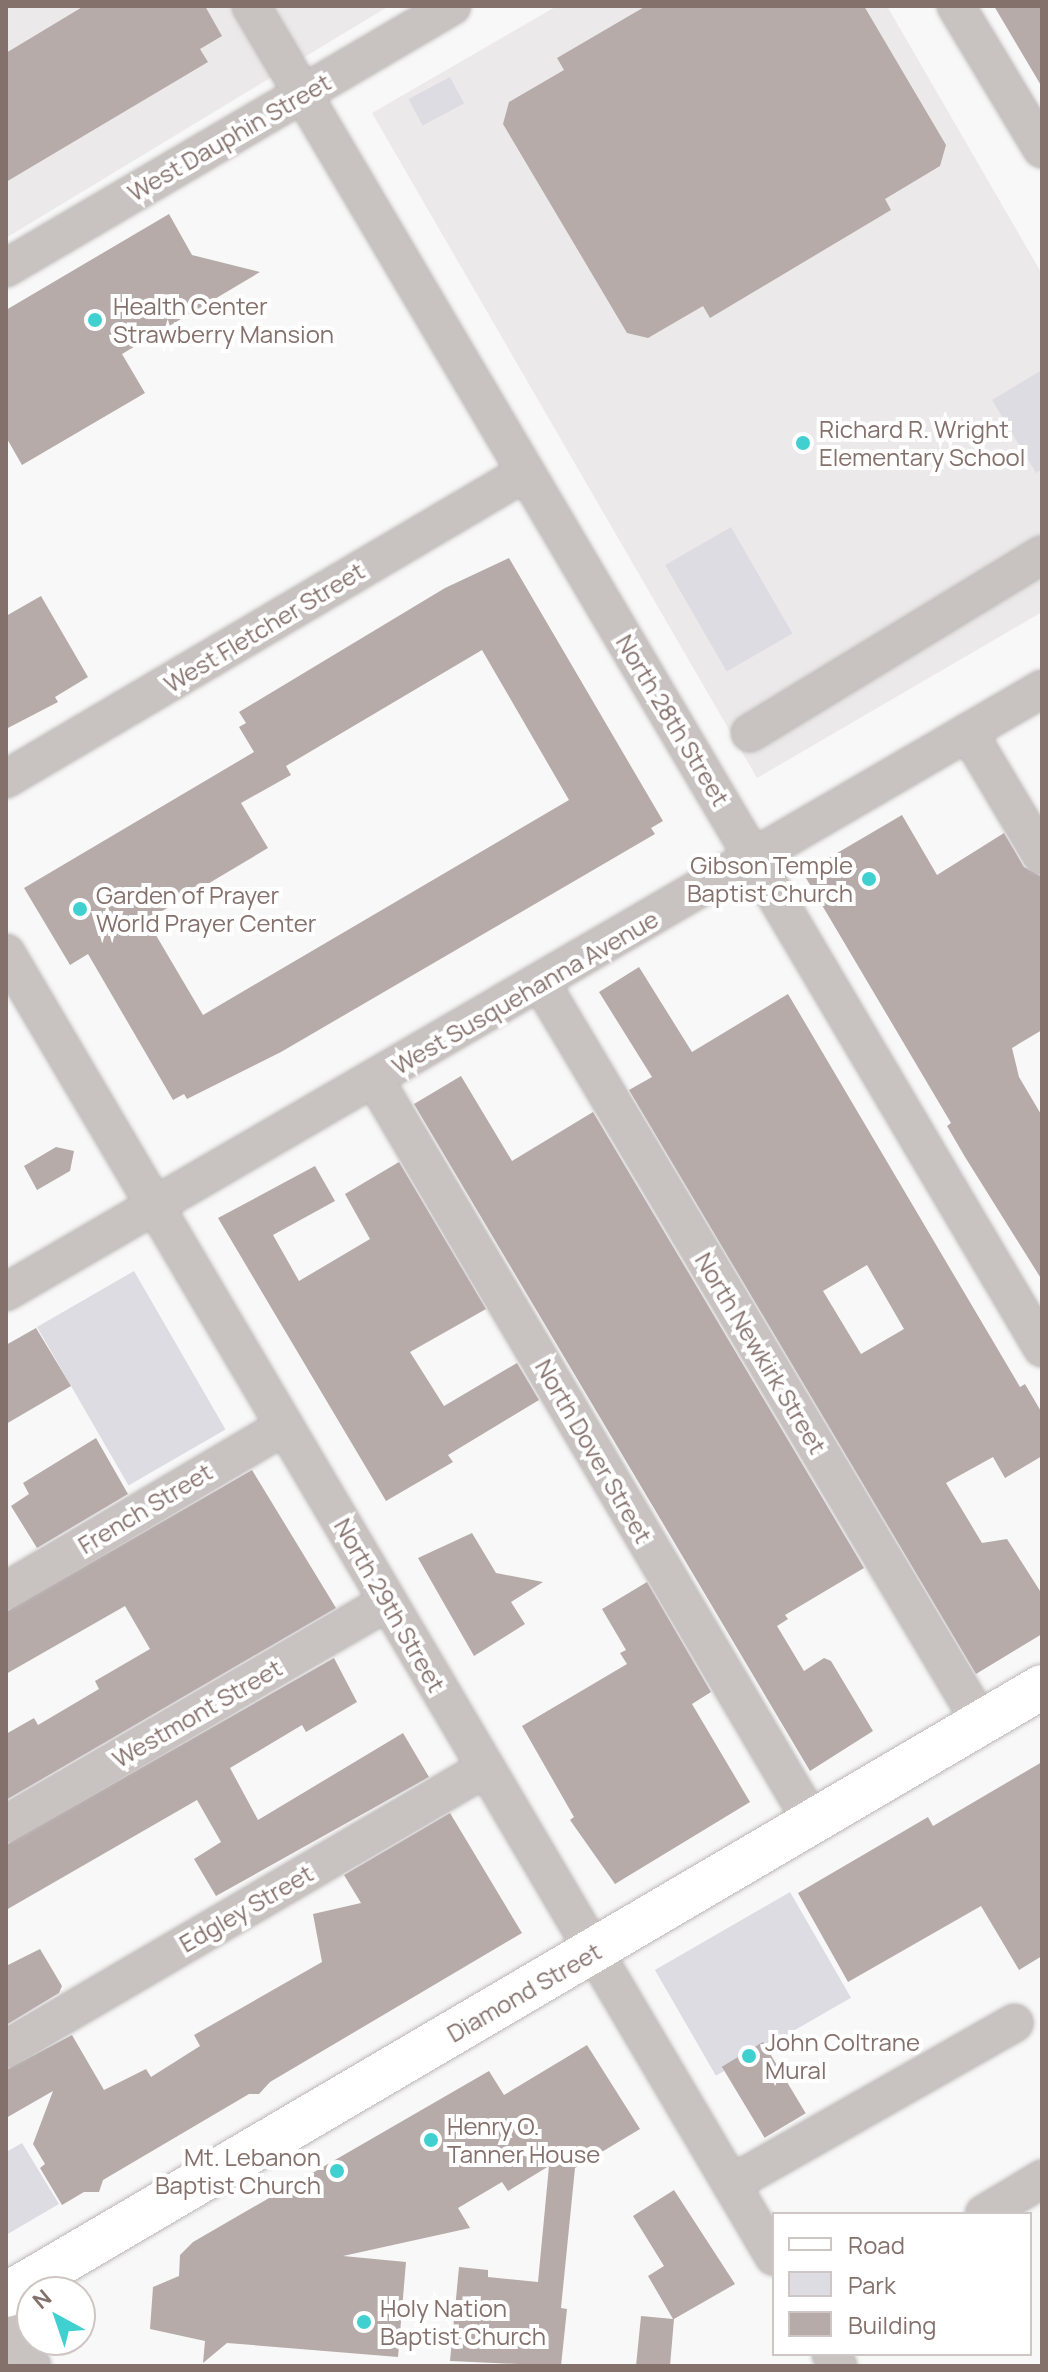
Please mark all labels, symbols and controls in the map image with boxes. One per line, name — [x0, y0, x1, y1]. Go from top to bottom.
street label: West Dauphin Street — [122, 67, 336, 207]
place label: Health Center Strawberry Mansion — [113, 292, 334, 348]
marker: Health Center Strawberry Mansion — [84, 309, 106, 331]
place label: Richard R. Wright Elementary School — [819, 415, 1025, 471]
marker: Richard R. Wright Elementary School — [794, 434, 812, 452]
street label: West Fletcher Street — [159, 556, 369, 698]
street label: North 28th Street — [611, 629, 735, 811]
place label: Gibson Temple Baptist Church — [687, 851, 853, 907]
marker: Gibson Temple Baptist Church — [860, 870, 878, 888]
place label: Garden of Prayer World Prayer Center — [96, 881, 316, 937]
marker: Garden of Prayer World Prayer Center — [71, 900, 89, 918]
street label: West Susquehanna Avenue — [387, 904, 663, 1080]
street label: North Newkirk Street — [690, 1247, 832, 1459]
street label: North Dover Street — [530, 1354, 658, 1548]
street label: French Street — [73, 1457, 217, 1559]
street label: North 29th Street — [329, 1513, 451, 1697]
street label: Westmont Street — [107, 1653, 287, 1773]
street label: Edgley Street — [174, 1858, 318, 1958]
street label: Diamond Street — [442, 1936, 606, 2048]
place label: John Coltrane Mural — [765, 2028, 920, 2084]
marker: John Coltrane Mural — [740, 2047, 758, 2065]
place label: Henry O. Tanner House — [447, 2112, 600, 2168]
marker: Henry O. Tanner House — [422, 2131, 440, 2149]
place label: Mt. Lebanon Baptist Church — [155, 2143, 321, 2199]
marker: Mt. Lebanon Baptist Church — [328, 2162, 346, 2180]
legend — [772, 2212, 1032, 2356]
text: Road — [848, 2228, 905, 2261]
text: Park — [848, 2268, 896, 2301]
north arrow — [16, 2276, 96, 2356]
text: N — [26, 2283, 58, 2316]
place label: Holy Nation Baptist Church — [380, 2294, 546, 2350]
text: Building — [848, 2308, 936, 2341]
marker: Holy Nation Baptist Church — [355, 2313, 373, 2331]

